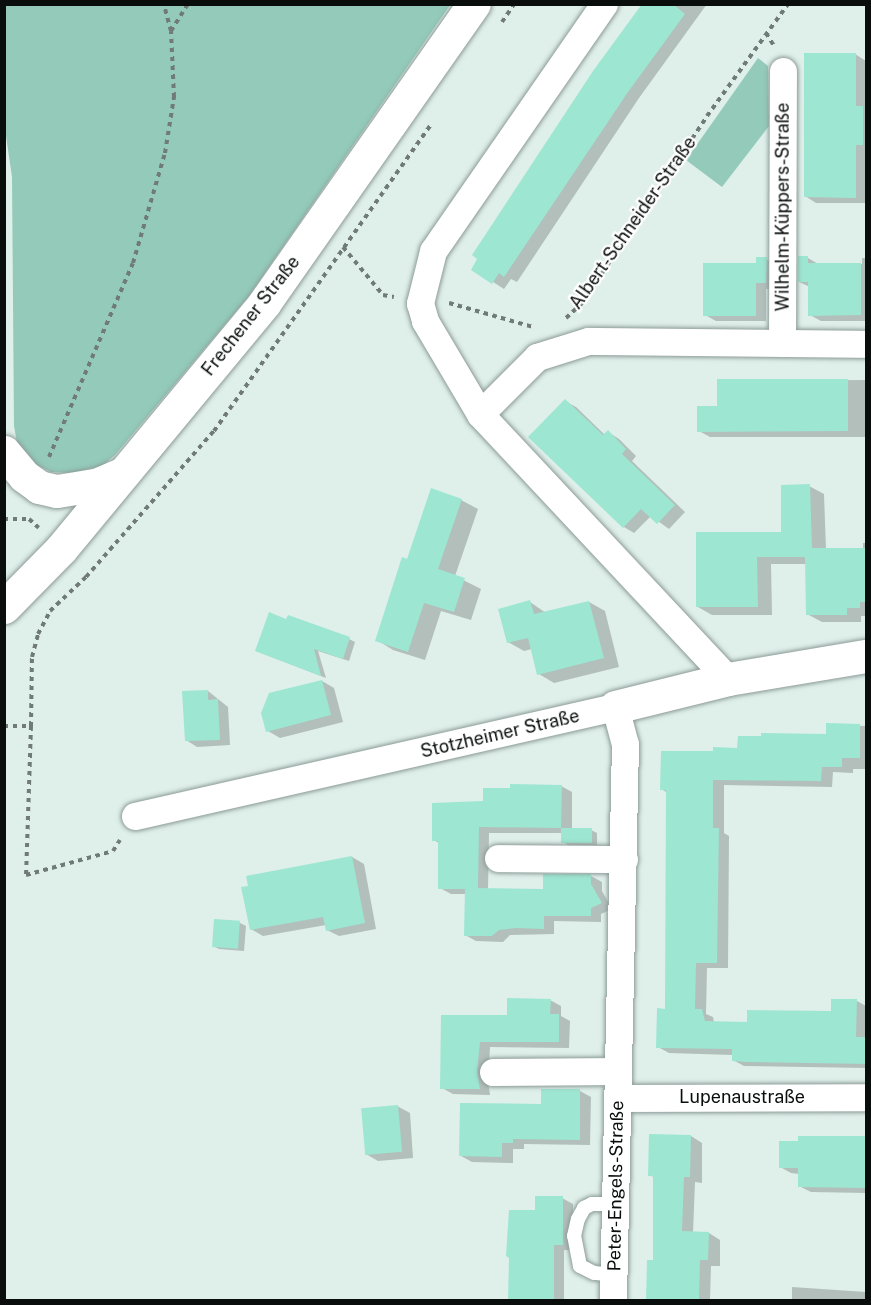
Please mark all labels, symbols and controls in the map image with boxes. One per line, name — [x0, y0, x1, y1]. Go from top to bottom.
street label: Wilhelm-Küppers-Straße — [772, 103, 794, 311]
street label: Albert-Schneider-Straße — [565, 133, 701, 313]
street label: Frechener Straße — [197, 252, 305, 380]
street label: Stotzheimer Straße — [418, 705, 582, 763]
street label: Lupenaustraße — [679, 1086, 805, 1108]
street label: Peter-Engels-Straße — [604, 1100, 628, 1272]

